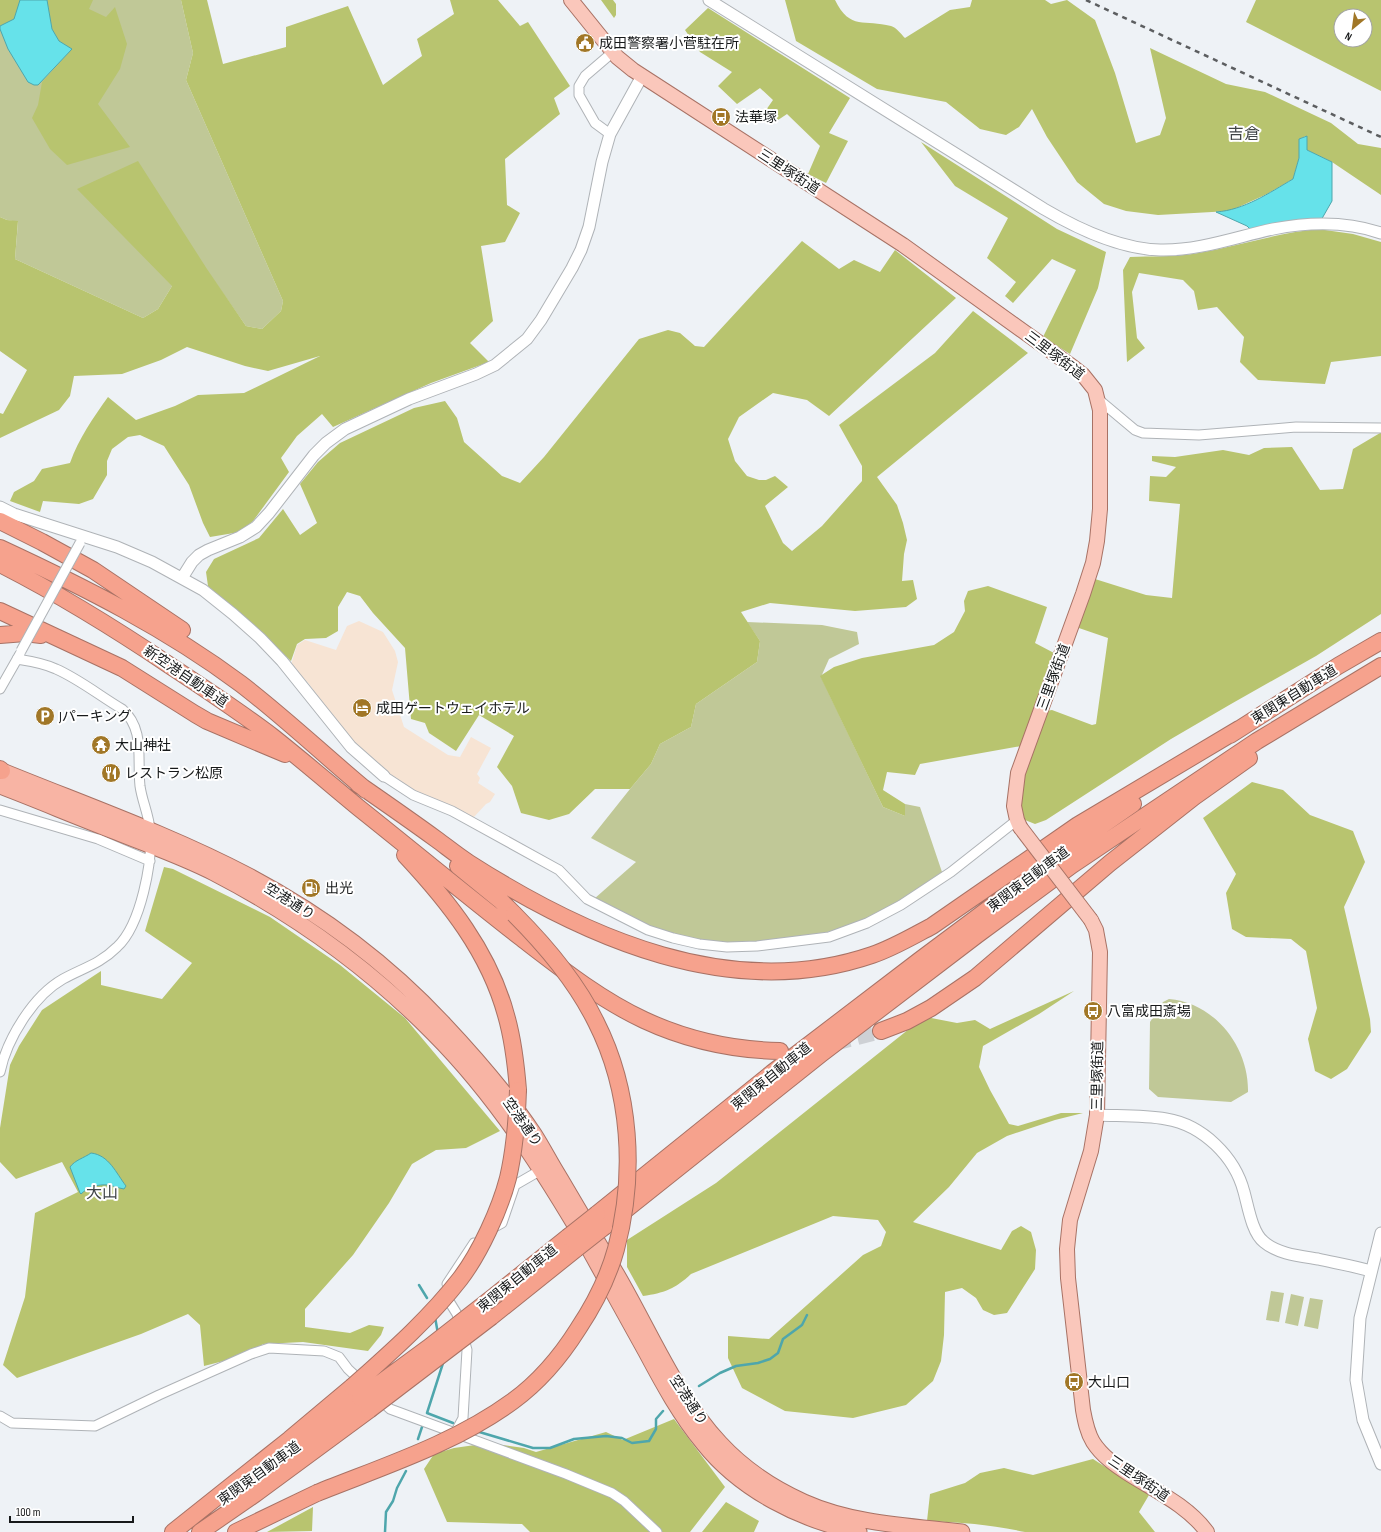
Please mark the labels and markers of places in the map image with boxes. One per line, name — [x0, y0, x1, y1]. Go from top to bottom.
public building icon: 成田警察署小菅駐在所 — [574, 32, 596, 54]
place label: 成田警察署小菅駐在所 — [599, 35, 739, 52]
bus stop icon: 法華塚 — [710, 106, 732, 128]
place label: 法華塚 — [735, 109, 777, 126]
hotel icon: 成田ゲートウェイホテル — [351, 697, 373, 719]
place label: 成田ゲートウェイホテル — [376, 700, 530, 717]
parking icon: Jパーキング — [34, 705, 56, 727]
place label: Jパーキング — [58, 708, 131, 725]
temple icon: 大山神社 — [90, 734, 112, 756]
place label: 大山神社 — [115, 737, 171, 754]
restaurant icon: レストラン松原 — [100, 762, 122, 784]
place label: レストラン松原 — [125, 765, 223, 782]
fuel station icon: 出光 — [300, 877, 322, 899]
place label: 出光 — [325, 880, 353, 897]
bus stop icon: 八富成田斎場 — [1082, 1000, 1104, 1022]
place label: 八富成田斎場 — [1107, 1003, 1191, 1020]
bus stop icon: 大山口 — [1063, 1371, 1085, 1393]
place label: 大山口 — [1088, 1374, 1130, 1391]

